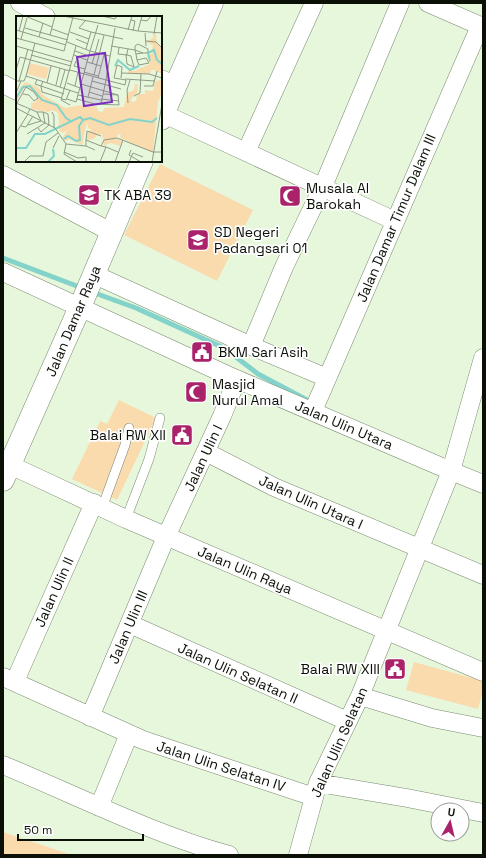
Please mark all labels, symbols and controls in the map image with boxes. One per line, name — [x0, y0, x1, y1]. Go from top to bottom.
inset map — [16, 16, 162, 162]
street label: Jalan Damar Timur Dalam III — [352, 131, 440, 305]
place label: Musala Al Barokah — [306, 179, 369, 213]
school or university icon: TK ABA 39 — [76, 182, 102, 208]
mosque icon: Musala Al Barokah — [277, 183, 303, 209]
place label: TK ABA 39 — [104, 186, 171, 204]
place label: SD Negeri Padangsari 01 — [214, 223, 307, 257]
school or university icon: SD Negeri Padangsari 01 — [185, 227, 211, 253]
street label: Jalan Damar Raya — [41, 263, 105, 379]
public building icon: BKM Sari Asih — [189, 339, 215, 365]
place label: BKM Sari Asih — [218, 343, 308, 361]
place label: Masjid Nurul Amal — [212, 375, 283, 409]
mosque icon: Masjid Nurul Amal — [183, 379, 209, 405]
street label: Jalan Ulin Utara — [292, 396, 396, 454]
public building icon: Balai RW XII — [169, 422, 195, 448]
street label: Jalan Ulin I — [180, 422, 226, 494]
place label: Balai RW XII — [90, 426, 166, 444]
street label: Jalan Ulin Utara I — [256, 471, 366, 533]
street label: Jalan Ulin Raya — [195, 542, 295, 598]
street label: Jalan Ulin II — [31, 554, 77, 630]
street label: Jalan Ulin III — [104, 587, 152, 667]
street label: Jalan Ulin Selatan II — [175, 638, 301, 708]
public building icon: Balai RW XIII — [382, 656, 408, 682]
place label: Balai RW XIII — [300, 660, 380, 678]
street label: Jalan Ulin Selatan — [307, 684, 371, 800]
street label: Jalan Ulin Selatan IV — [154, 737, 288, 795]
north arrow — [430, 802, 470, 842]
text: U — [447, 805, 456, 820]
scale bar — [18, 816, 143, 842]
text: 50 m — [24, 822, 52, 838]

